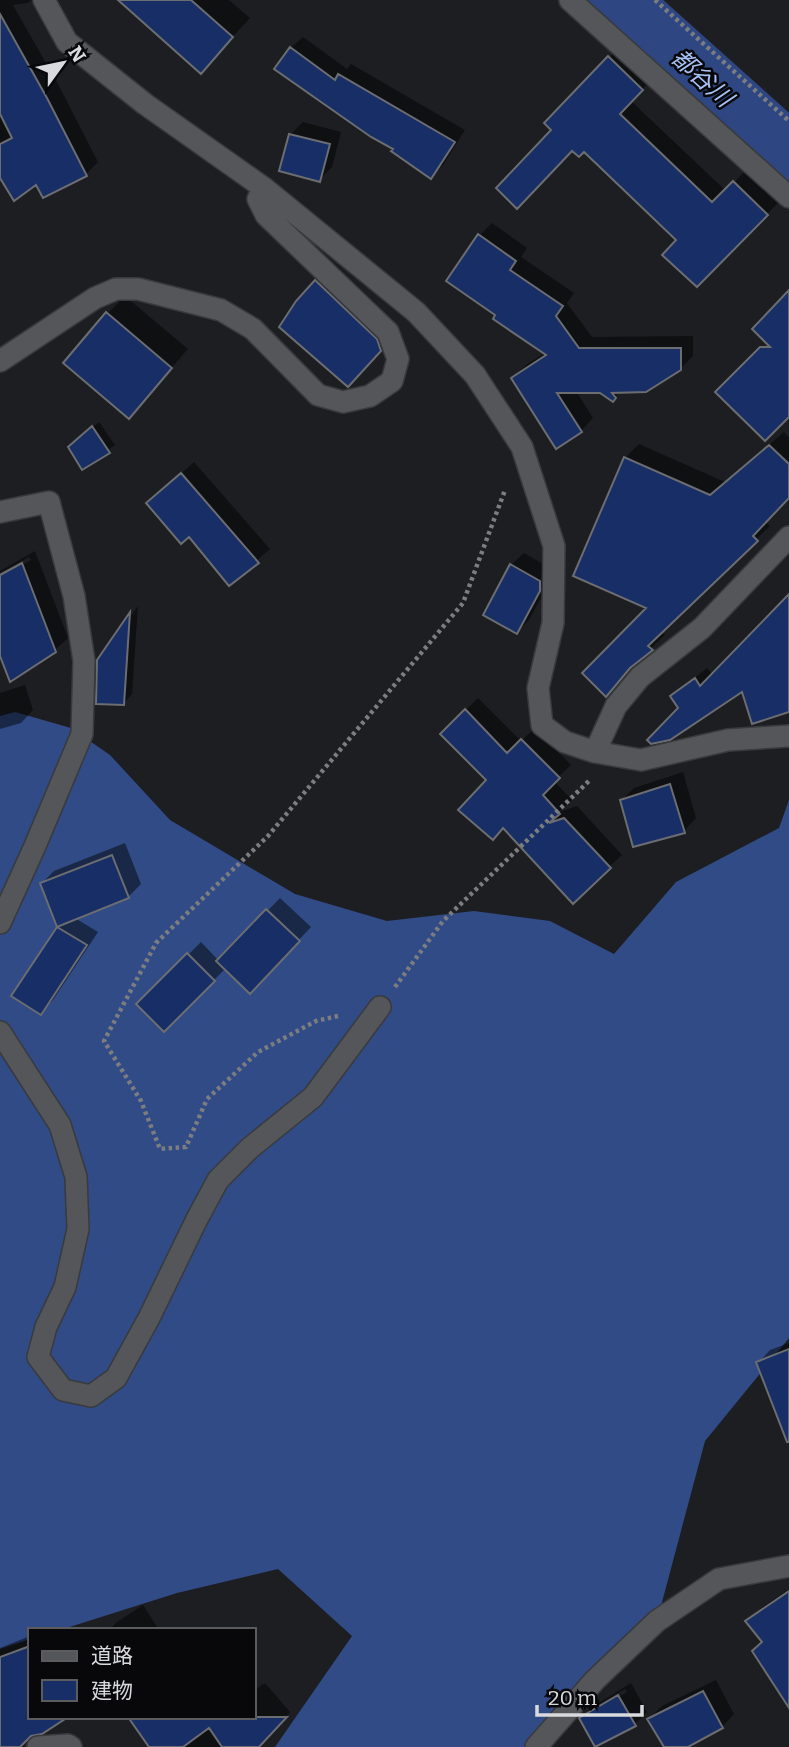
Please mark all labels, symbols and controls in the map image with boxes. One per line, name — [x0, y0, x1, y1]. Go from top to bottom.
north arrow — [28, 28, 98, 98]
text: N — [63, 42, 91, 67]
water label: 都谷川 — [666, 44, 740, 115]
legend — [28, 1628, 256, 1719]
text: 道路 — [91, 1643, 133, 1669]
scale bar — [537, 1674, 642, 1718]
text: 建物 — [91, 1678, 133, 1704]
text: 20 m — [548, 1685, 597, 1711]

